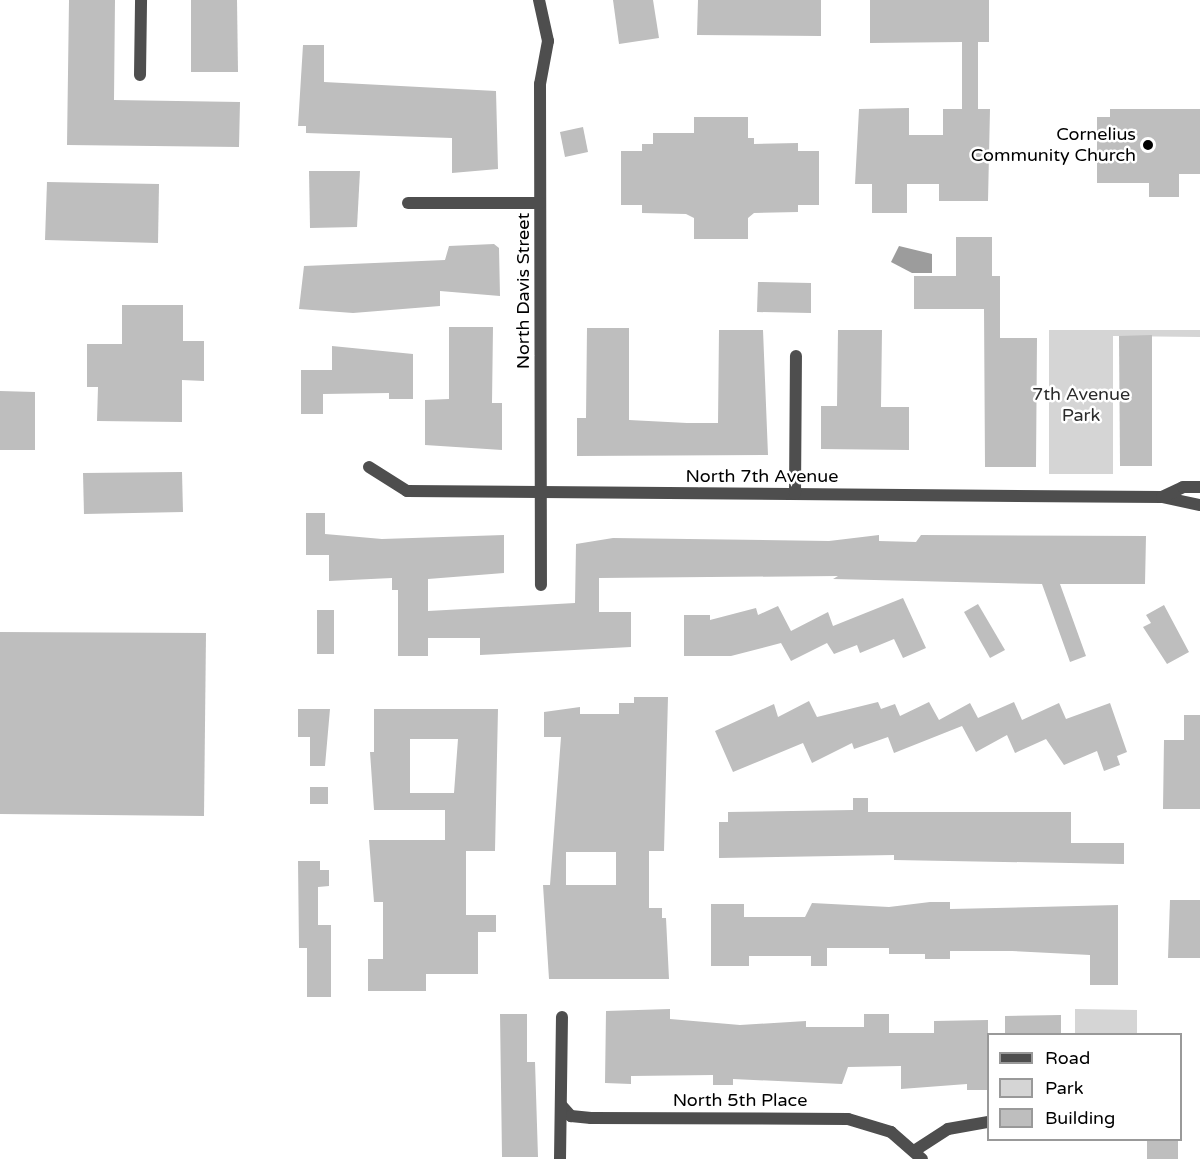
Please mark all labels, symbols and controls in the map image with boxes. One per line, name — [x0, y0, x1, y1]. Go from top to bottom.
place label: Cornelius Community Church — [971, 124, 1136, 166]
marker: Cornelius Community Church — [1141, 138, 1155, 152]
street label: North Davis Street — [512, 213, 534, 369]
park label: 7th Avenue Park — [1032, 384, 1130, 426]
street label: North 7th Avenue — [686, 465, 838, 487]
legend — [987, 1033, 1182, 1141]
text: Road — [1045, 1047, 1090, 1069]
text: Park — [1045, 1077, 1083, 1099]
street label: North 5th Place — [673, 1089, 807, 1111]
text: Building — [1045, 1107, 1115, 1129]

